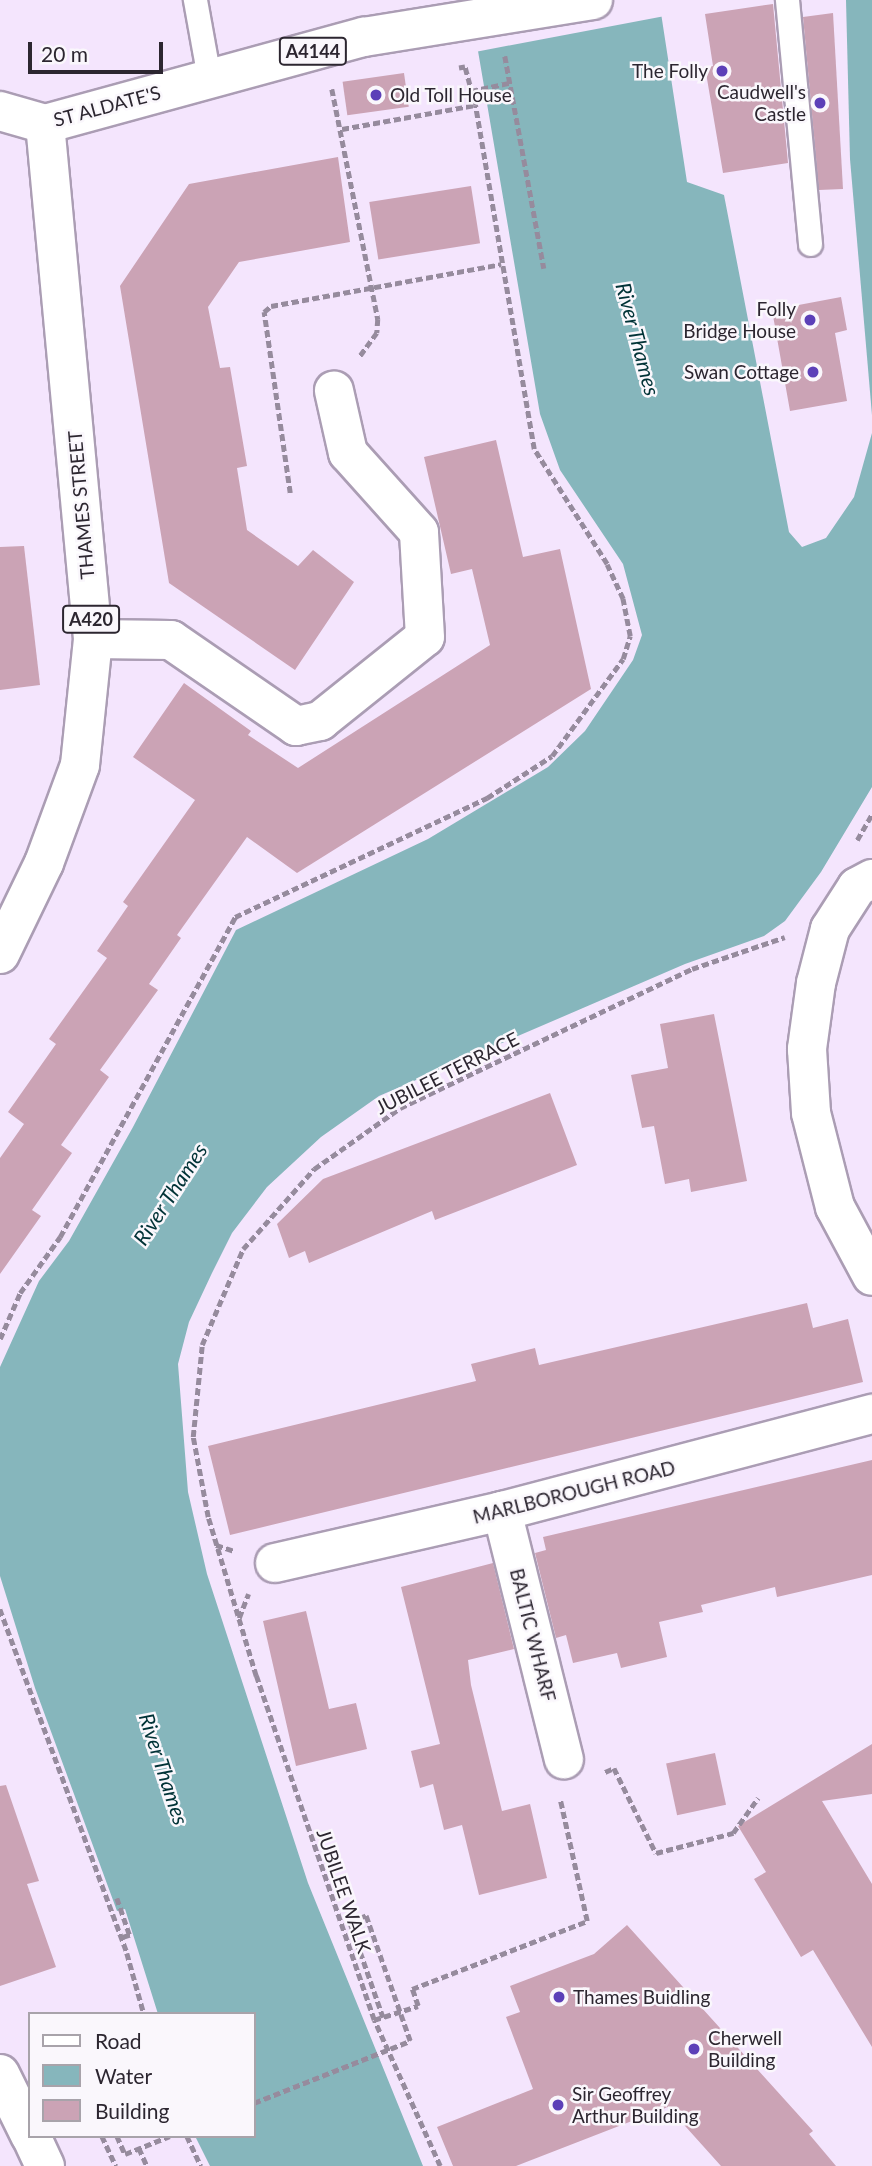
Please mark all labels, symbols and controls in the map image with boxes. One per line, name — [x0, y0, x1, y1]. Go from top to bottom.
scale bar — [32, 28, 166, 72]
road number: A4144 — [278, 36, 348, 66]
text: 20 m — [41, 41, 88, 66]
place label: The Folly — [632, 60, 708, 82]
marker: The Folly — [714, 63, 730, 79]
street label: ST ALDATE'S — [50, 81, 164, 131]
place label: Caudwell's Castle — [717, 81, 806, 125]
place label: Old Toll House — [390, 84, 512, 106]
marker: Old Toll House — [368, 87, 384, 103]
marker: Caudwell's Castle — [812, 95, 828, 111]
water label: River Thames — [611, 279, 665, 399]
place label: Folly Bridge House — [683, 298, 796, 342]
marker: Folly Bridge House — [802, 312, 818, 328]
place label: Swan Cottage — [684, 361, 799, 383]
marker: Swan Cottage — [805, 364, 821, 380]
street label: THAMES STREET — [63, 430, 99, 580]
road number: A420 — [61, 604, 121, 634]
street label: JUBILEE TERRACE — [371, 1027, 523, 1119]
water label: River Thames — [128, 1138, 212, 1250]
street label: MARLBOROUGH ROAD — [470, 1456, 678, 1528]
street label: BALTIC WHARF — [505, 1566, 561, 1704]
water label: River Thames — [134, 1709, 194, 1829]
street label: JUBILEE WALK — [312, 1826, 376, 1956]
place label: Thames Buidling — [573, 1986, 710, 2008]
marker: Thames Buidling — [551, 1989, 567, 2005]
legend — [28, 2012, 256, 2138]
place label: Cherwell Building — [708, 2027, 782, 2071]
text: Road — [95, 2028, 142, 2053]
marker: Cherwell Building — [686, 2041, 702, 2057]
text: Water — [95, 2063, 152, 2088]
place label: Sir Geoffrey Arthur Building — [572, 2083, 699, 2127]
marker: Sir Geoffrey Arthur Building — [550, 2097, 566, 2113]
text: Building — [95, 2098, 170, 2123]

